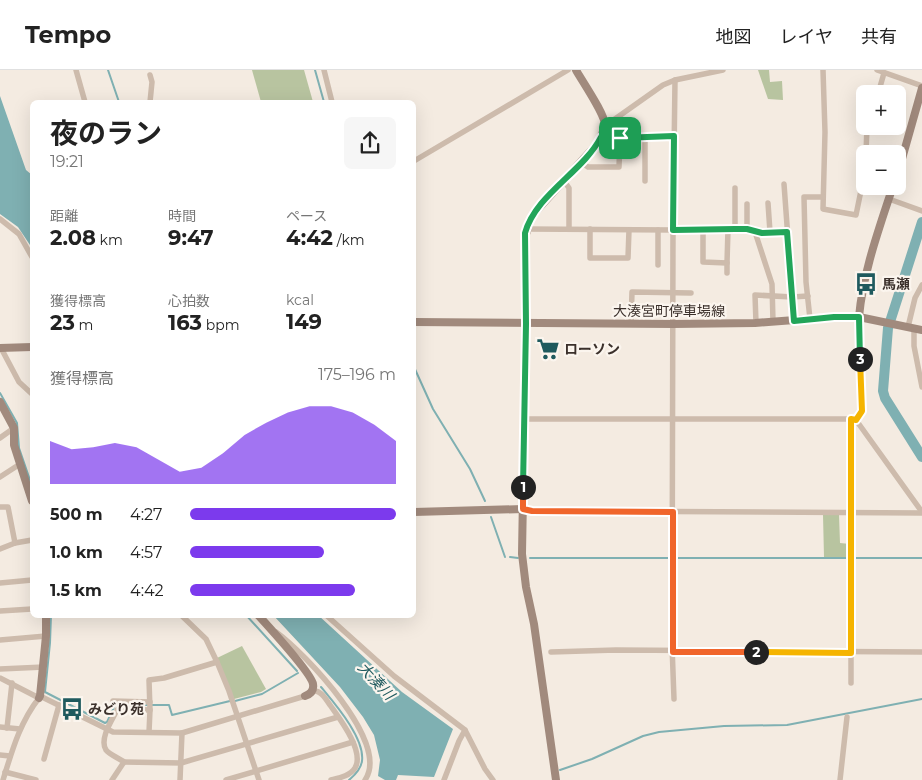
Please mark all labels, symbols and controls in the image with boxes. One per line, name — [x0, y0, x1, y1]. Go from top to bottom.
text: Tempo — [25, 20, 111, 49]
text: 地図 — [716, 26, 752, 48]
text: レイヤ — [780, 26, 833, 48]
text: 共有 — [861, 26, 897, 48]
map controls — [856, 85, 906, 195]
button: + — [856, 85, 906, 135]
text: 夜のラン — [50, 116, 162, 150]
button: share — [344, 117, 396, 169]
pin — [599, 117, 641, 159]
icon: arrive — [606, 124, 634, 152]
button: − — [856, 145, 906, 195]
text: 19:21 — [50, 152, 84, 171]
text: 距離 — [50, 207, 78, 225]
text: 時間 — [168, 207, 196, 225]
text: ペース — [286, 207, 327, 225]
text: 2.08 — [50, 225, 96, 250]
text: 9:47 — [168, 225, 214, 250]
text: 4:42 — [286, 225, 333, 250]
text: km — [96, 231, 123, 249]
text: /km — [333, 231, 365, 249]
bus stop icon: 馬瀬 — [853, 271, 879, 297]
place label: 馬瀬 — [882, 275, 910, 293]
text: kcal — [286, 291, 314, 309]
text: 獲得標高 — [50, 292, 106, 310]
text: 心拍数 — [168, 292, 210, 310]
street label: 大湊宮町停車場線 — [613, 302, 725, 320]
text: 149 — [286, 309, 322, 334]
text: 23 — [50, 310, 75, 335]
text: 163 — [168, 310, 202, 335]
text: m — [75, 316, 93, 334]
text: bpm — [202, 316, 240, 334]
supermarket icon: ローソン — [535, 336, 561, 362]
place label: ローソン — [564, 340, 620, 358]
pin: 3 — [848, 346, 872, 372]
text: 3 — [856, 350, 865, 368]
text: 175–196 m — [318, 365, 396, 384]
text: 獲得標高 — [50, 369, 114, 388]
pin: 1 — [510, 474, 536, 500]
text: 1 — [521, 478, 526, 496]
text: 500 m — [50, 505, 103, 524]
text: 4:27 — [130, 505, 163, 524]
text: 1.0 km — [50, 543, 103, 562]
text: 4:57 — [130, 543, 162, 562]
text: 1.5 km — [50, 581, 102, 600]
text: 4:42 — [130, 581, 164, 600]
pin: 2 — [744, 640, 768, 664]
text: 2 — [752, 643, 761, 661]
water label: 大湊川 — [354, 658, 400, 705]
bus stop icon: みどり苑 — [59, 696, 85, 722]
place label: みどり苑 — [88, 700, 144, 718]

